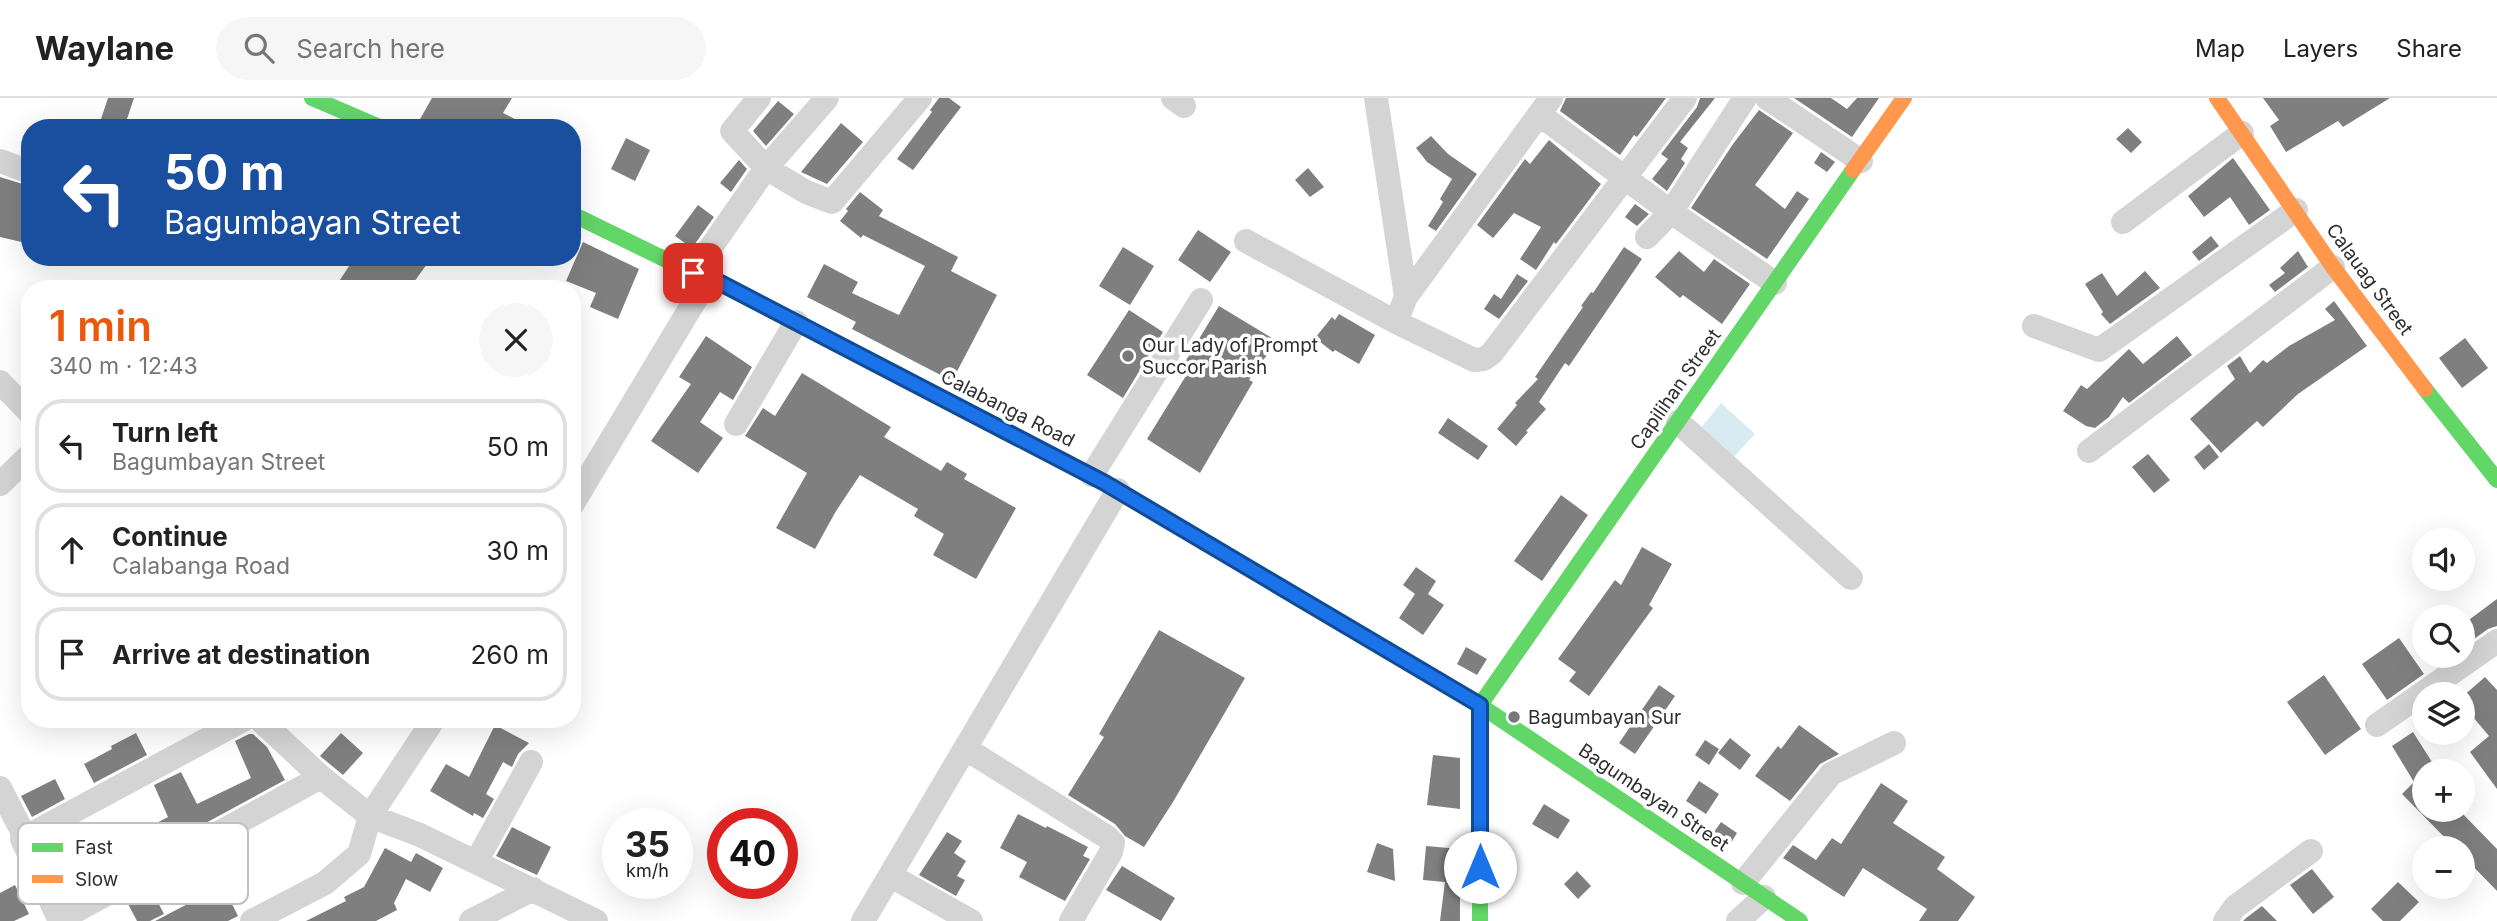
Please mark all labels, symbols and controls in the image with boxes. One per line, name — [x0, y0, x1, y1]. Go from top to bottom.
search box — [216, 17, 706, 80]
text: Waylane — [35, 28, 174, 68]
icon: search — [240, 29, 278, 67]
text: Search here — [296, 33, 445, 64]
text: Map — [2195, 34, 2245, 63]
text: Layers — [2283, 34, 2358, 63]
text: Share — [2396, 34, 2462, 63]
text: 50 m — [164, 143, 285, 202]
icon: left — [49, 147, 140, 238]
text: Bagumbayan Street — [164, 203, 461, 242]
street label: Calauag Street — [2321, 219, 2418, 340]
pin — [663, 243, 723, 303]
icon: arrive — [674, 254, 712, 292]
text: 1 min — [49, 300, 152, 351]
button: close — [479, 303, 553, 377]
street label: Capilihan Street — [1625, 324, 1726, 454]
place label: Our Lady of Prompt Succor Parish — [1142, 334, 1318, 379]
marker: Our Lady of Prompt Succor Parish — [1120, 348, 1136, 364]
text: 340 m · 12:43 — [49, 352, 198, 380]
street label: Calabanga Road — [937, 365, 1078, 452]
text: Turn left — [112, 417, 218, 448]
icon: left — [53, 427, 91, 465]
text: 50 m — [487, 431, 549, 462]
text: Bagumbayan Street — [112, 448, 325, 476]
text: Continue — [112, 521, 228, 552]
map controls — [2412, 528, 2475, 899]
button: sound — [2412, 528, 2475, 591]
icon: ahead — [53, 531, 91, 569]
text: 30 m — [486, 535, 549, 566]
text: Calabanga Road — [112, 552, 290, 580]
button: search — [2412, 605, 2475, 668]
icon: arrive — [53, 635, 91, 673]
text: Arrive at destination — [112, 639, 371, 670]
text: 260 m — [471, 639, 549, 670]
button: layers — [2412, 682, 2475, 745]
place label: Bagumbayan Sur — [1528, 706, 1681, 729]
marker: Bagumbayan Sur — [1506, 709, 1522, 725]
street label: Bagumbayan Street — [1574, 739, 1733, 856]
button: + — [2412, 759, 2475, 822]
speed limit sign: 40 — [707, 808, 798, 899]
legend — [18, 823, 248, 904]
text: 35 — [625, 823, 670, 865]
position arrow — [1443, 830, 1517, 904]
text: Fast — [75, 836, 113, 859]
button: − — [2412, 836, 2475, 899]
text: km/h — [626, 860, 669, 881]
text: Slow — [75, 868, 118, 891]

